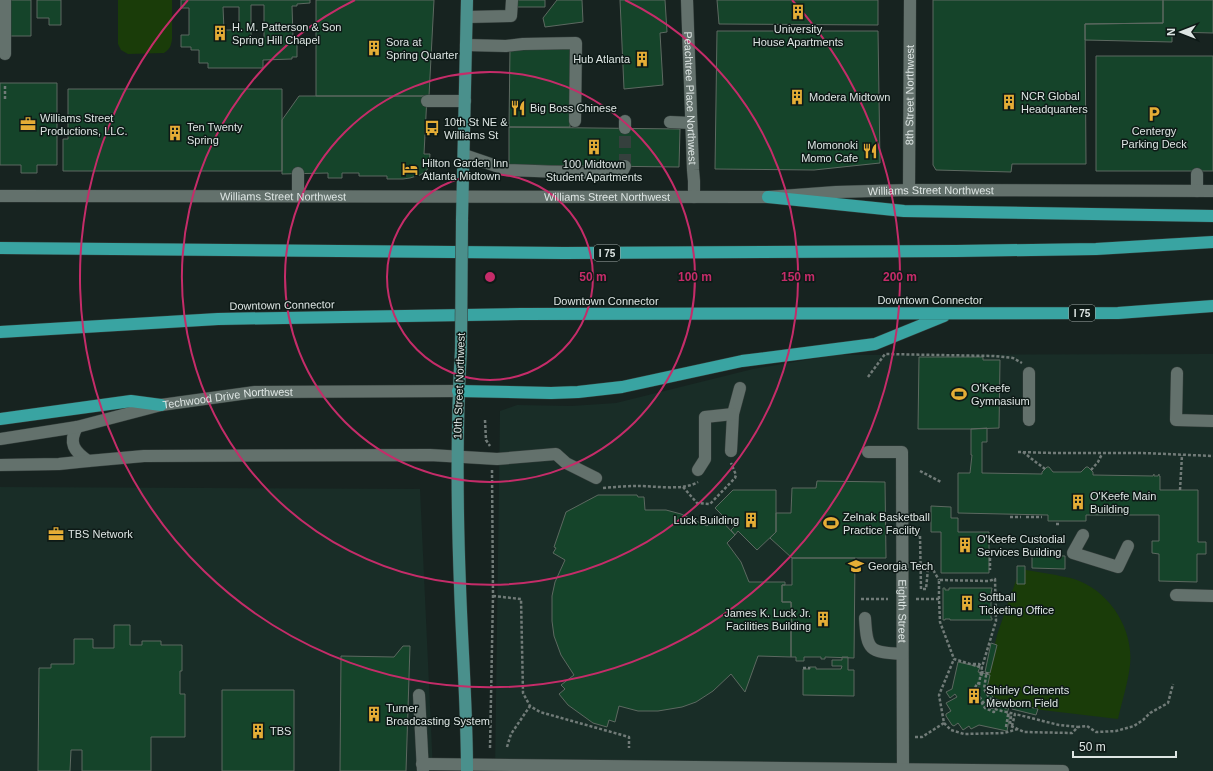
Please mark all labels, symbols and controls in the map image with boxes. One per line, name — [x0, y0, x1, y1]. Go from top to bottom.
building icon: University House Apartments — [789, 3, 807, 21]
north arrow — [1161, 12, 1201, 52]
place label: H. M. Patterson & Son Spring Hill Chapel — [232, 21, 341, 46]
place label: University House Apartments — [753, 23, 844, 48]
building icon: H. M. Patterson & Son Spring Hill Chapel — [211, 24, 229, 42]
text: N — [1165, 28, 1177, 36]
street label: Peachtree Place Northwest — [682, 31, 699, 165]
place label: Sora at Spring Quarter — [386, 36, 458, 61]
building icon: Sora at Spring Quarter — [365, 39, 383, 57]
street label: 8th Street Northwest — [903, 45, 916, 145]
building icon: Hub Atlanta — [633, 50, 651, 68]
place label: Hub Atlanta — [573, 53, 631, 65]
building icon: Modera Midtown — [788, 88, 806, 106]
place label: NCR Global Headquarters — [1021, 90, 1088, 115]
place label: Modera Midtown — [809, 91, 890, 103]
building icon: NCR Global Headquarters — [1000, 93, 1018, 111]
restaurant icon: Big Boss Chinese — [509, 99, 527, 117]
place label: Big Boss Chinese — [530, 102, 617, 114]
parking icon: Centergy Parking Deck — [1145, 105, 1163, 123]
place label: Williams Street Productions, LLC. — [40, 112, 127, 137]
office icon: Williams Street Productions, LLC. — [19, 115, 37, 133]
place label: 10th St NE & Williams St — [444, 116, 508, 141]
bus stop icon: 10th St NE & Williams St — [423, 119, 441, 137]
place label: Ten Twenty Spring — [187, 121, 243, 146]
building icon: Ten Twenty Spring — [166, 124, 184, 142]
place label: Centergy Parking Deck — [1121, 125, 1187, 150]
building icon: 100 Midtown Student Apartments — [585, 138, 603, 156]
place label: Momonoki Momo Cafe — [801, 139, 858, 164]
restaurant icon: Momonoki Momo Cafe — [861, 142, 879, 160]
place label: Hilton Garden Inn Atlanta Midtown — [422, 157, 508, 182]
place label: 100 Midtown Student Apartments — [546, 158, 643, 183]
hotel icon: Hilton Garden Inn Atlanta Midtown — [401, 160, 419, 178]
street label: Williams Street Northwest — [868, 184, 994, 197]
street label: Williams Street Northwest — [220, 190, 346, 202]
street label: Williams Street Northwest — [544, 191, 670, 203]
road number: I 75 — [594, 245, 620, 261]
centre of rings — [483, 270, 497, 284]
text: 50 m — [579, 270, 607, 284]
text: 100 m — [678, 270, 712, 284]
text: 150 m — [781, 270, 815, 284]
text: 200 m — [883, 270, 917, 284]
street label: Downtown Connector — [877, 294, 983, 306]
street label: Downtown Connector — [553, 295, 659, 307]
street label: Downtown Connector — [229, 298, 335, 312]
road number: I 75 — [1069, 305, 1095, 321]
street label: 10th Street Northwest — [451, 333, 467, 439]
place label: O'Keefe Gymnasium — [971, 382, 1030, 407]
sports icon: O'Keefe Gymnasium — [950, 385, 968, 403]
street label: Techwood Drive Northwest — [162, 386, 293, 411]
place label: O'Keefe Main Building — [1090, 490, 1156, 515]
building icon: O'Keefe Main Building — [1069, 493, 1087, 511]
building icon: Luck Building — [742, 511, 760, 529]
place label: Zelnak Basketball Practice Facility — [843, 511, 930, 536]
place label: Luck Building — [674, 514, 739, 526]
sports icon: Zelnak Basketball Practice Facility — [822, 514, 840, 532]
office icon: TBS Network — [47, 525, 65, 543]
place label: TBS Network — [68, 528, 133, 540]
place label: O'Keefe Custodial Services Building — [977, 533, 1065, 558]
building icon: O'Keefe Custodial Services Building — [956, 536, 974, 554]
school or university icon: Georgia Tech — [847, 557, 865, 575]
place label: Georgia Tech — [868, 560, 933, 572]
street label: Eighth Street — [896, 579, 909, 643]
place label: Softball Ticketing Office — [979, 591, 1054, 616]
building icon: Softball Ticketing Office — [958, 594, 976, 612]
place label: James K. Luck Jr. Facilities Building — [724, 607, 811, 632]
building icon: James K. Luck Jr. Facilities Building — [814, 610, 832, 628]
place label: Shirley Clements Mewborn Field — [986, 684, 1070, 709]
building icon: Shirley Clements Mewborn Field — [965, 687, 983, 705]
place label: Turner Broadcasting System — [386, 702, 490, 727]
building icon: Turner Broadcasting System — [365, 705, 383, 723]
building icon: TBS — [249, 722, 267, 740]
place label: TBS — [270, 725, 291, 737]
scale bar — [1073, 733, 1176, 759]
text: 50 m — [1079, 740, 1106, 754]

